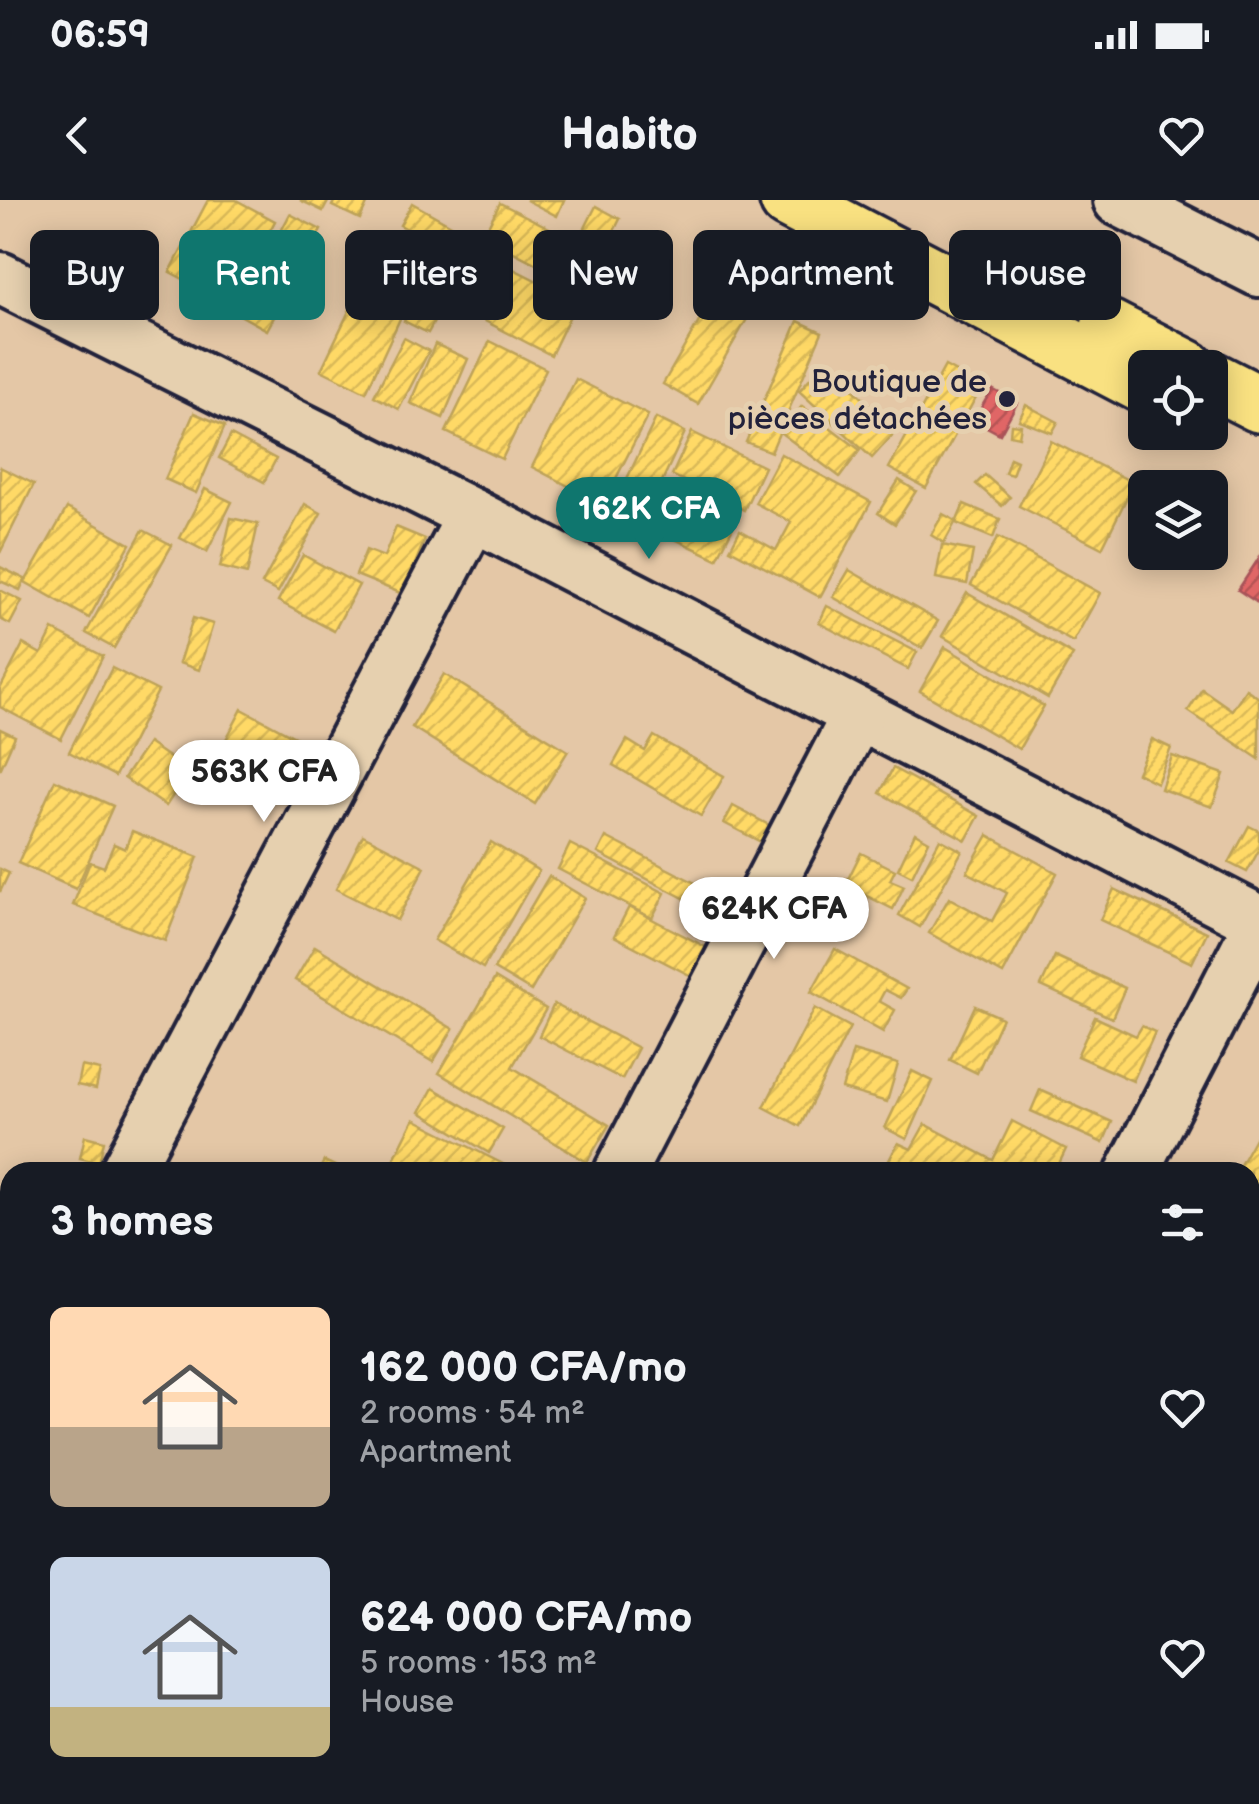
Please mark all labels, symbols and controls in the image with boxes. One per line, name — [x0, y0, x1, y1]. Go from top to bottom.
text: 06:59 — [50, 13, 150, 58]
icon: back — [50, 108, 105, 163]
text: Habito — [561, 108, 698, 163]
icon: heart — [1154, 108, 1209, 163]
chip: Buy — [30, 230, 159, 320]
chip: Rent — [179, 230, 325, 320]
chip: Filters — [345, 230, 513, 320]
chip: New — [533, 230, 673, 320]
chip: Apartment — [693, 230, 929, 320]
chip: House — [949, 230, 1121, 320]
map controls — [1128, 350, 1228, 570]
button: locate — [1128, 350, 1228, 450]
place label: Boutique de pièces détachées — [728, 363, 987, 439]
marker: Boutique de pièces détachées — [996, 388, 1018, 410]
button: layers — [1128, 470, 1228, 570]
pin: 162K CFA — [546, 477, 752, 562]
text: 162K CFA — [578, 490, 720, 529]
pin: 563K CFA — [161, 740, 367, 825]
text: 563K CFA — [191, 753, 337, 792]
pin: 624K CFA — [671, 877, 877, 962]
text: 624K CFA — [701, 890, 847, 929]
icon: filters — [1155, 1195, 1210, 1250]
text: 3 homes — [50, 1197, 213, 1248]
text: 162 000 CFA/mo — [360, 1343, 687, 1394]
icon: home — [130, 1347, 250, 1467]
icon: heart — [1155, 1380, 1210, 1435]
text: 2 rooms · 54 m² — [360, 1394, 585, 1433]
text: Apartment — [360, 1433, 511, 1472]
text: 624 000 CFA/mo — [360, 1593, 692, 1644]
icon: home — [130, 1597, 250, 1717]
icon: heart — [1155, 1630, 1210, 1685]
text: 5 rooms · 153 m² — [360, 1644, 597, 1683]
text: House — [360, 1683, 454, 1722]

